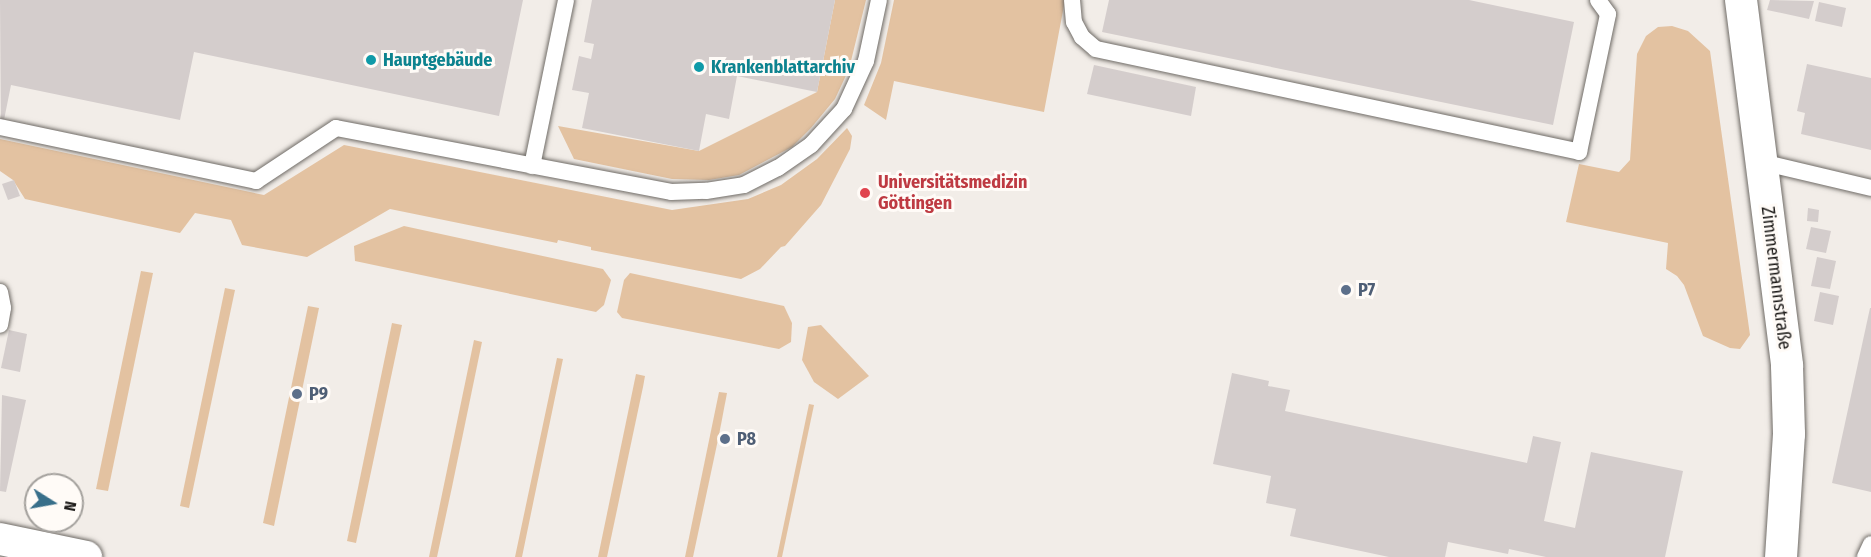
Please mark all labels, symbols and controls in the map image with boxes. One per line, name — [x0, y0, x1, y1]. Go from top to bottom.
place label: Hauptgebäude — [383, 49, 492, 71]
marker: Hauptgebäude — [364, 53, 378, 67]
place label: Krankenblattarchiv — [711, 56, 855, 78]
marker: Krankenblattarchiv — [692, 60, 706, 74]
place label: Universitätsmedizin Göttingen — [878, 172, 1027, 214]
marker: Universitätsmedizin Göttingen — [856, 184, 874, 202]
street label: Zimmermannstraße — [1756, 205, 1796, 351]
place label: P7 — [1358, 279, 1375, 301]
marker: P7 — [1339, 283, 1353, 297]
place label: P9 — [309, 383, 328, 405]
marker: P9 — [290, 387, 304, 401]
place label: P8 — [737, 428, 756, 450]
marker: P8 — [718, 432, 732, 446]
north arrow — [24, 473, 84, 533]
text: N — [60, 500, 80, 513]

